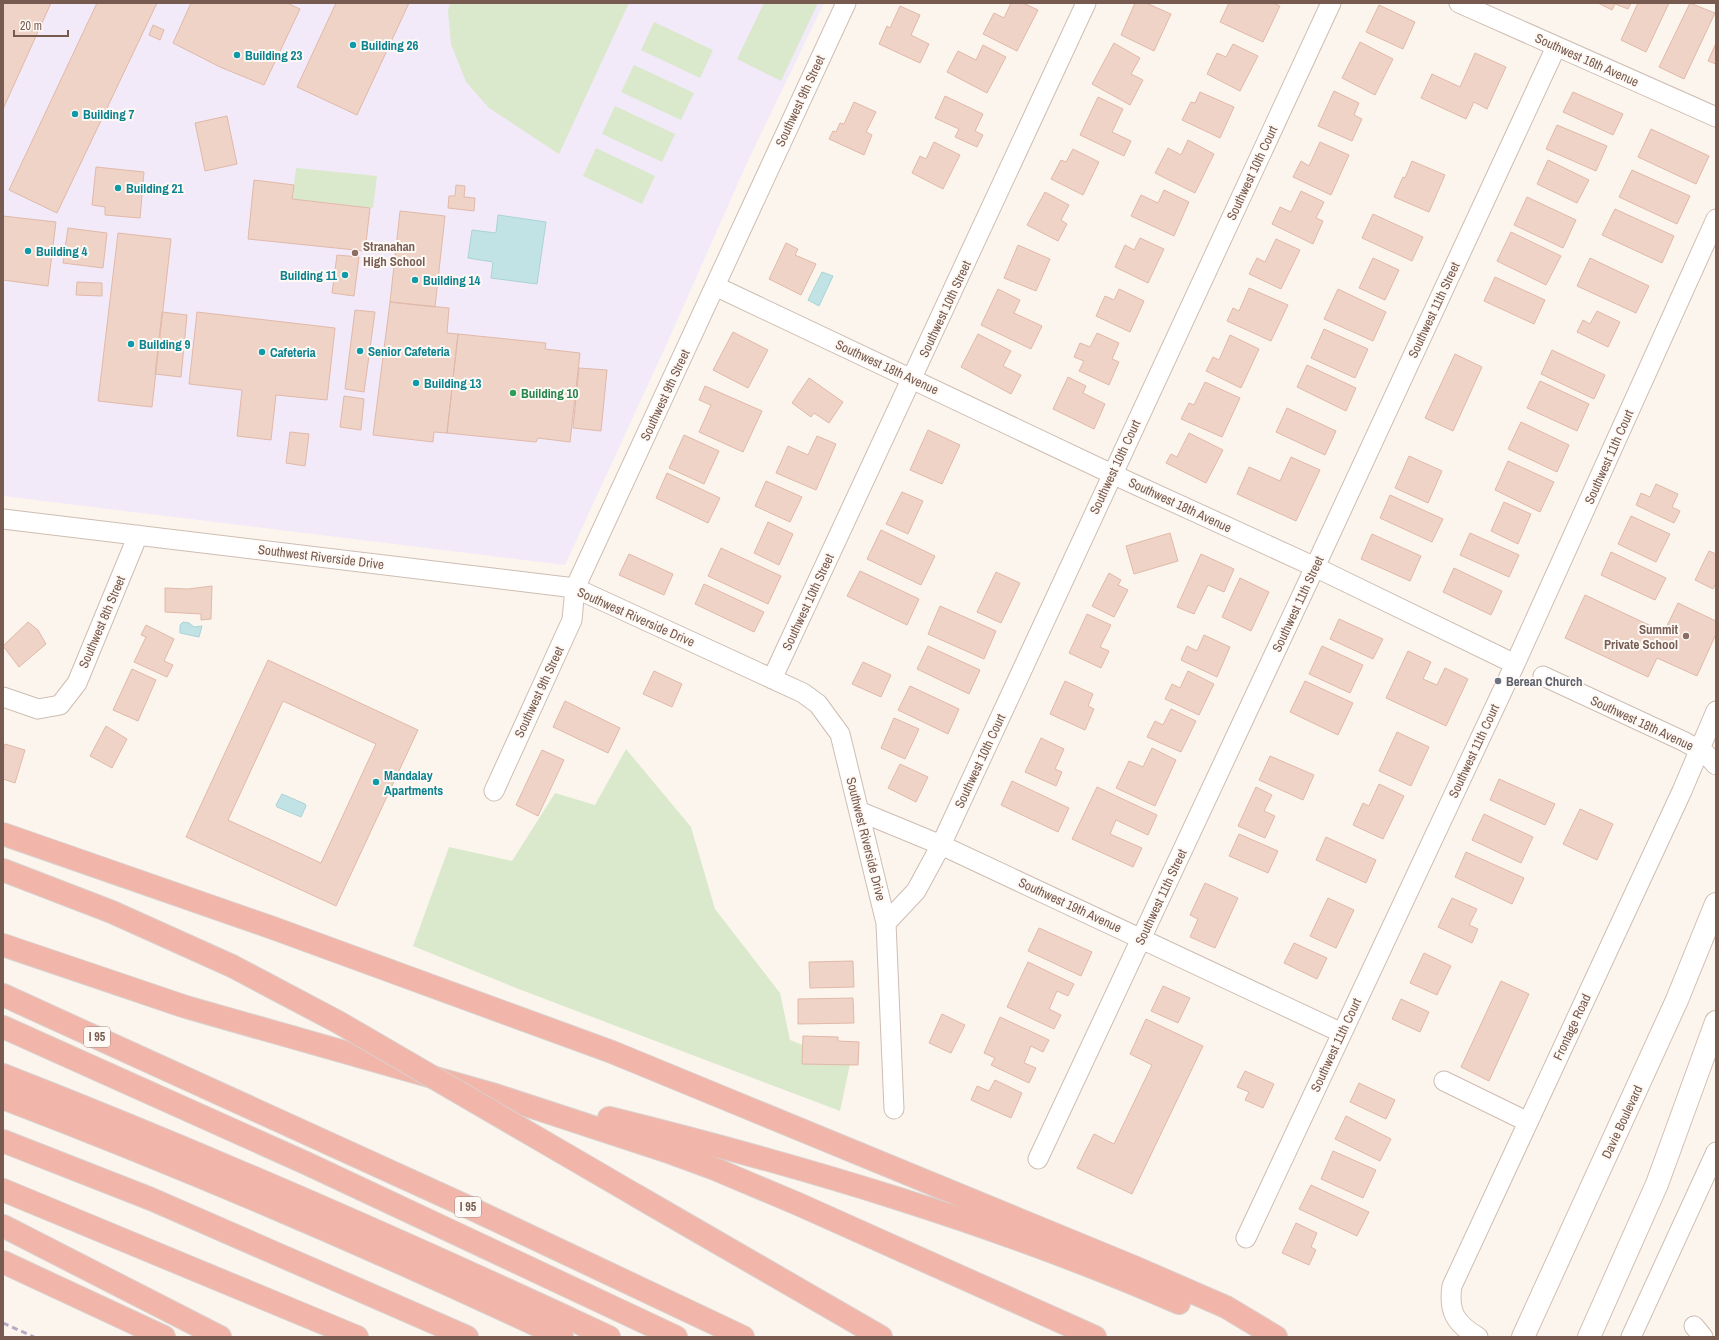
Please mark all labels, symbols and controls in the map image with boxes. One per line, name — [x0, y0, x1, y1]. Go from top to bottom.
scale bar — [14, 12, 68, 38]
text: 20 m — [20, 18, 42, 34]
street label: Southwest 16th Avenue — [1532, 29, 1642, 91]
place label: Building 26 — [361, 37, 419, 54]
marker: Building 26 — [348, 40, 358, 50]
place label: Building 23 — [245, 47, 303, 64]
marker: Building 23 — [232, 50, 242, 60]
street label: Southwest 9th Street — [771, 53, 829, 149]
place label: Building 7 — [83, 106, 135, 123]
marker: Building 7 — [70, 109, 80, 119]
street label: Southwest 10th Court — [1223, 123, 1281, 223]
place label: Building 21 — [126, 180, 184, 197]
marker: Building 21 — [113, 183, 123, 193]
place label: Stranahan High School — [363, 238, 425, 270]
place label: Building 4 — [36, 243, 88, 260]
marker: Building 4 — [23, 246, 33, 256]
marker: Stranahan High School — [350, 248, 360, 258]
street label: Southwest 10th Street — [915, 258, 975, 360]
street label: Southwest 11th Street — [1404, 259, 1464, 361]
place label: Building 11 — [280, 267, 337, 284]
marker: Building 11 — [340, 270, 350, 280]
place label: Building 14 — [423, 272, 481, 289]
marker: Building 14 — [410, 275, 420, 285]
place label: Building 9 — [139, 336, 191, 353]
street label: Southwest 18th Avenue — [833, 336, 941, 398]
marker: Building 9 — [126, 339, 136, 349]
place label: Senior Cafeteria — [368, 343, 450, 360]
place label: Cafeteria — [270, 344, 316, 361]
marker: Senior Cafeteria — [355, 346, 365, 356]
marker: Cafeteria — [257, 347, 267, 357]
street label: Southwest 9th Street — [636, 347, 694, 443]
place label: Building 13 — [424, 375, 482, 392]
marker: Building 13 — [411, 378, 421, 388]
place label: Building 10 — [521, 385, 579, 402]
marker: Building 10 — [508, 388, 518, 398]
street label: Southwest 11th Court — [1581, 407, 1637, 507]
street label: Southwest 10th Court — [1086, 417, 1144, 517]
street label: Southwest 18th Avenue — [1126, 474, 1234, 536]
street label: Southwest Riverside Drive — [257, 541, 385, 573]
street label: Southwest 10th Street — [778, 551, 838, 653]
street label: Southwest 11th Street — [1268, 553, 1328, 655]
street label: Southwest 8th Street — [75, 573, 129, 671]
street label: Southwest Riverside Drive — [575, 583, 697, 651]
place label: Summit Private School — [1604, 621, 1678, 653]
marker: Summit Private School — [1681, 631, 1691, 641]
street label: Southwest 9th Street — [510, 644, 568, 740]
place label: Berean Church — [1506, 673, 1582, 690]
marker: Berean Church — [1493, 676, 1503, 686]
street label: Southwest 18th Avenue — [1588, 692, 1696, 754]
street label: Southwest 11th Court — [1445, 701, 1503, 801]
street label: Southwest 10th Court — [951, 711, 1009, 811]
place label: Mandalay Apartments — [384, 767, 443, 799]
street label: Southwest Riverside Drive — [842, 775, 890, 903]
marker: Mandalay Apartments — [371, 777, 381, 787]
street label: Southwest 11th Street — [1131, 846, 1191, 948]
street label: Southwest 19th Avenue — [1016, 874, 1124, 936]
street label: Frontage Road — [1549, 991, 1595, 1063]
street label: Southwest 11th Court — [1307, 995, 1365, 1095]
road number: I 95 — [84, 1027, 110, 1047]
street label: Davie Boulevard — [1598, 1083, 1646, 1161]
road number: I 95 — [455, 1197, 481, 1217]

